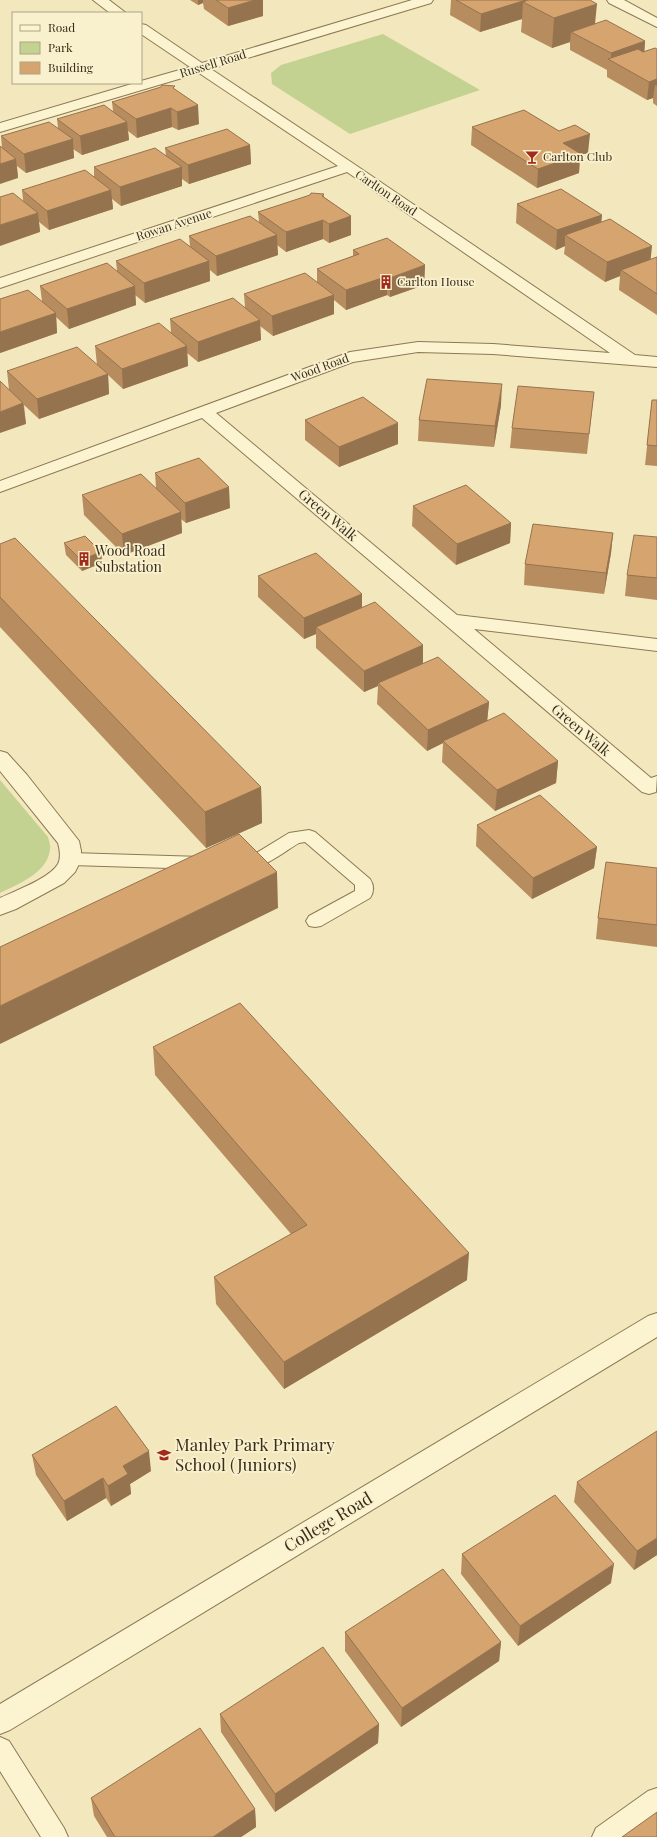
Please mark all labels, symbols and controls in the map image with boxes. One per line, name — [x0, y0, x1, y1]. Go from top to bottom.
legend — [12, 12, 142, 84]
text: Road — [48, 19, 75, 35]
text: Park — [48, 39, 73, 55]
street label: Russell Road — [178, 45, 248, 81]
text: Building — [48, 59, 94, 75]
place label: Carlton Club — [543, 148, 612, 164]
bar icon: Carlton Club — [524, 149, 540, 165]
street label: Carlton Road — [353, 166, 421, 219]
street label: Rowan Avenue — [134, 204, 214, 244]
place label: Carlton House — [397, 273, 475, 289]
building icon: Carlton House — [378, 274, 394, 290]
street label: Wood Road — [288, 349, 351, 385]
street label: Green Walk — [295, 484, 362, 545]
place label: Wood Road Substation — [94, 541, 166, 576]
building icon: Wood Road Substation — [76, 551, 92, 567]
street label: Green Walk — [548, 699, 615, 760]
place label: Manley Park Primary School (Juniors) — [175, 1433, 335, 1475]
school or university icon: Manley Park Primary School (Juniors) — [156, 1447, 172, 1463]
street label: College Road — [279, 1486, 376, 1556]

